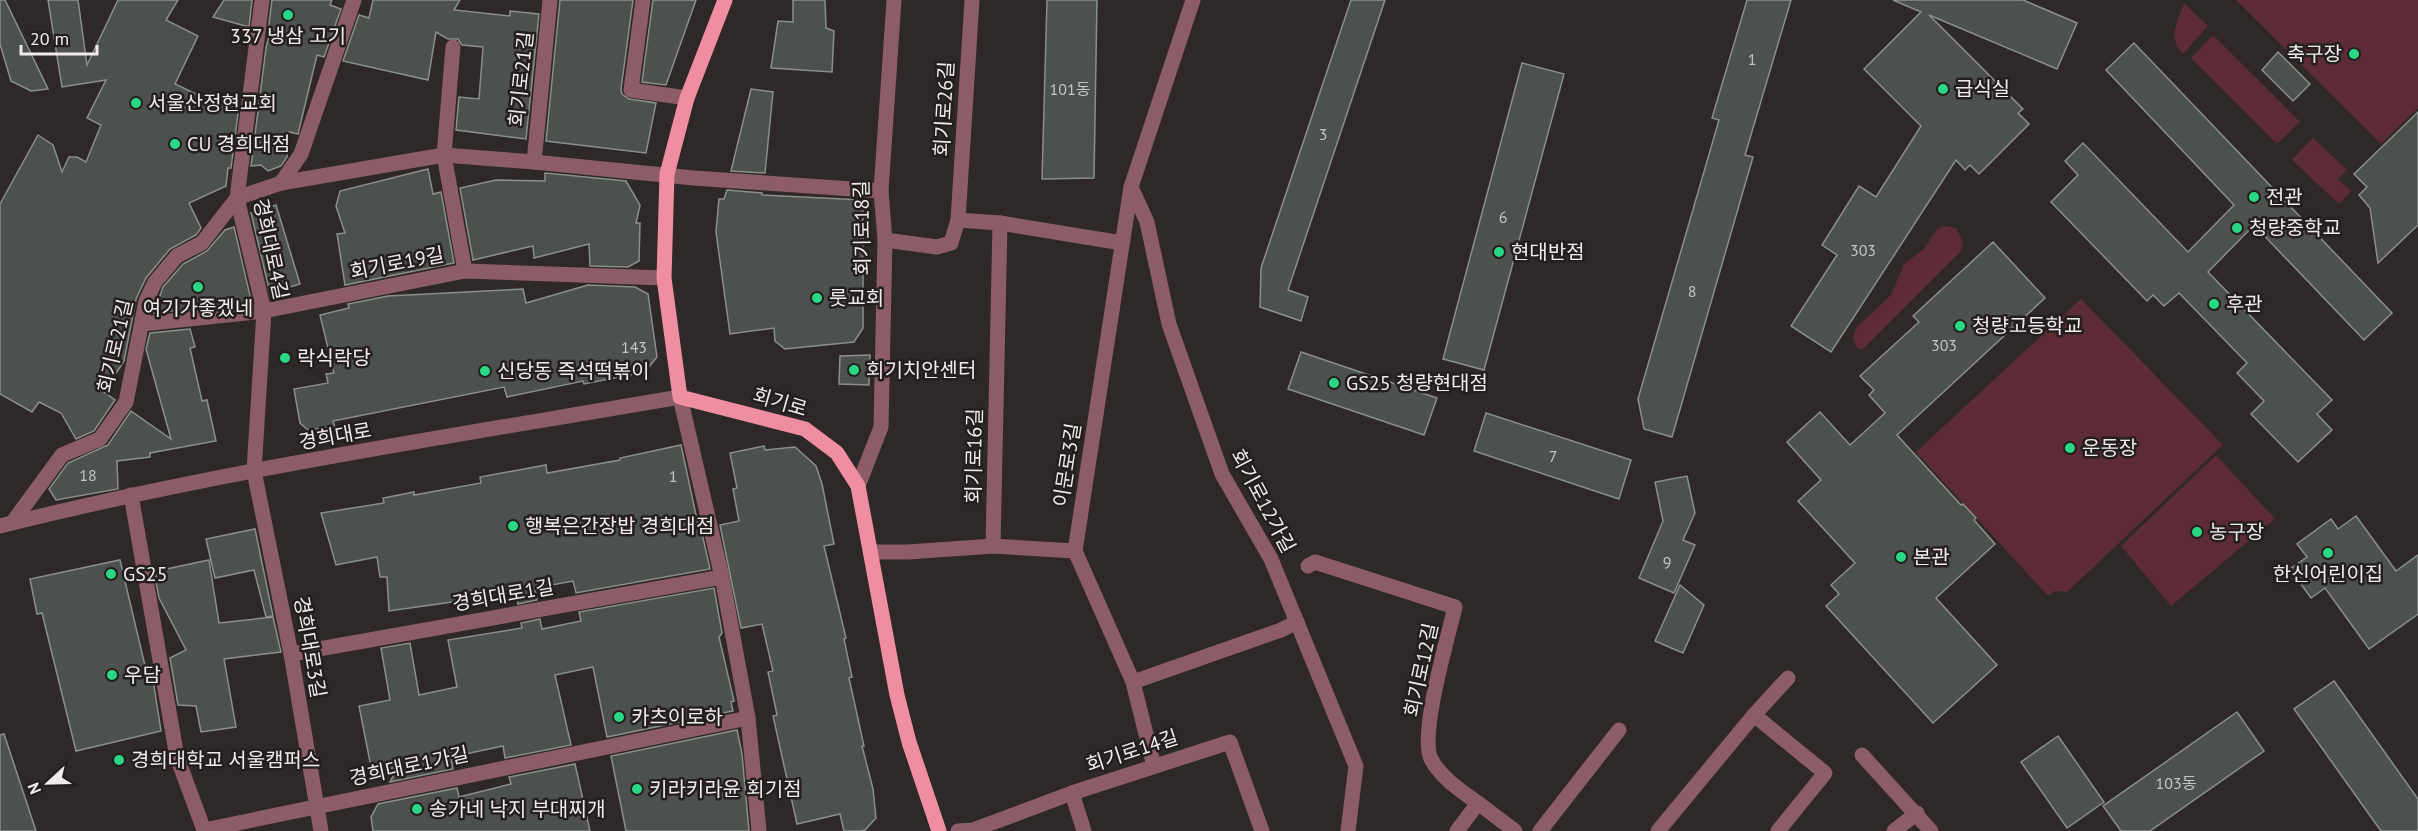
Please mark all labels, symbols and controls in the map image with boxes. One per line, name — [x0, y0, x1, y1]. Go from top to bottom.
marker: 337 냉삼 고기 — [281, 8, 295, 22]
scale bar — [21, 18, 98, 56]
place label: 337 냉삼 고기 — [230, 23, 346, 49]
text: 20 m — [30, 27, 69, 50]
street label: 회기로21길 — [503, 30, 539, 128]
place label: 축구장 — [2287, 41, 2342, 67]
marker: 축구장 — [2347, 47, 2361, 61]
house number: 1 — [1748, 49, 1756, 69]
street label: 회기로26길 — [929, 61, 959, 157]
place label: 급식실 — [1955, 76, 2010, 102]
house number: 101동 — [1050, 79, 1091, 99]
marker: 급식실 — [1936, 82, 1950, 96]
place label: 서울산정현교회 — [148, 90, 277, 116]
marker: 서울산정현교회 — [129, 96, 143, 110]
house number: 3 — [1319, 124, 1327, 144]
place label: CU 경희대점 — [187, 131, 290, 157]
marker: CU 경희대점 — [168, 137, 182, 151]
street label: 회기로18길 — [848, 180, 876, 276]
place label: 전관 — [2266, 184, 2303, 210]
marker: 전관 — [2247, 190, 2261, 204]
street label: 경희대로4길 — [248, 196, 294, 302]
house number: 6 — [1499, 207, 1507, 227]
place label: 청량중학교 — [2249, 215, 2341, 241]
marker: 청량중학교 — [2230, 221, 2244, 235]
place label: 현대반점 — [1511, 239, 1585, 265]
house number: 303 — [1850, 240, 1876, 260]
street label: 회기로19길 — [348, 241, 446, 285]
marker: 현대반점 — [1492, 245, 1506, 259]
marker: 여기가좋겠네 — [191, 280, 205, 294]
house number: 8 — [1688, 281, 1696, 301]
place label: 룻교회 — [829, 285, 884, 311]
marker: 룻교회 — [810, 291, 824, 305]
place label: 후관 — [2226, 291, 2263, 317]
place label: 여기가좋겠네 — [143, 295, 253, 321]
street label: 회기로21길 — [92, 297, 138, 395]
marker: 후관 — [2207, 297, 2221, 311]
place label: 청량고등학교 — [1972, 313, 2082, 339]
marker: 청량고등학교 — [1953, 319, 1967, 333]
house number: 303 — [1931, 335, 1957, 355]
house number: 143 — [621, 337, 647, 357]
place label: 락식락당 — [297, 345, 371, 371]
marker: 락식락당 — [278, 351, 292, 365]
place label: 회기치안센터 — [866, 357, 976, 383]
place label: 신당동 즉석떡볶이 — [497, 358, 650, 384]
marker: 회기치안센터 — [847, 363, 861, 377]
marker: 신당동 즉석떡볶이 — [478, 364, 492, 378]
place label: GS25 청량현대점 — [1346, 370, 1488, 396]
marker: GS25 청량현대점 — [1327, 376, 1341, 390]
street label: 회기로 — [750, 382, 810, 422]
street label: 회기로16길 — [960, 408, 988, 504]
street label: 경희대로 — [296, 417, 374, 455]
street label: 이문로3길 — [1048, 421, 1086, 509]
place label: 운동장 — [2082, 435, 2137, 461]
marker: 운동장 — [2063, 441, 2077, 455]
street label: 회기로12가길 — [1225, 445, 1301, 557]
house number: 7 — [1549, 446, 1557, 466]
house number: 18 — [79, 465, 97, 485]
house number: 1 — [669, 466, 677, 486]
place label: 행복은간장밥 경희대점 — [525, 513, 714, 539]
marker: 행복은간장밥 경희대점 — [506, 519, 520, 533]
place label: 농구장 — [2209, 519, 2264, 545]
marker: 농구장 — [2190, 525, 2204, 539]
place label: 본관 — [1913, 544, 1950, 570]
marker: 한신어린이집 — [2321, 546, 2335, 560]
marker: 본관 — [1894, 550, 1908, 564]
house number: 9 — [1663, 552, 1671, 572]
place label: GS25 — [123, 561, 168, 587]
place label: 한신어린이집 — [2273, 561, 2383, 587]
marker: GS25 — [104, 567, 118, 581]
street label: 경희대로1길 — [450, 573, 556, 617]
street label: 경희대로3길 — [288, 594, 332, 700]
street label: 회기로12길 — [1398, 621, 1444, 719]
place label: 우담 — [124, 662, 161, 688]
marker: 우담 — [105, 668, 119, 682]
place label: 카츠이로하 — [631, 704, 723, 730]
marker: 카츠이로하 — [612, 710, 626, 724]
street label: 회기로14길 — [1083, 724, 1181, 778]
street label: 경희대로1가길 — [347, 741, 471, 791]
place label: 경희대학교 서울캠퍼스 — [131, 747, 320, 773]
north arrow — [18, 753, 78, 813]
marker: 경희대학교 서울캠퍼스 — [112, 753, 126, 767]
house number: 103동 — [2156, 773, 2197, 793]
place label: 키라키라윤 회기점 — [649, 776, 802, 802]
text: N — [23, 780, 45, 797]
marker: 키라키라윤 회기점 — [630, 782, 644, 796]
place label: 송가네 낙지 부대찌개 — [429, 796, 605, 822]
marker: 송가네 낙지 부대찌개 — [410, 802, 424, 816]

